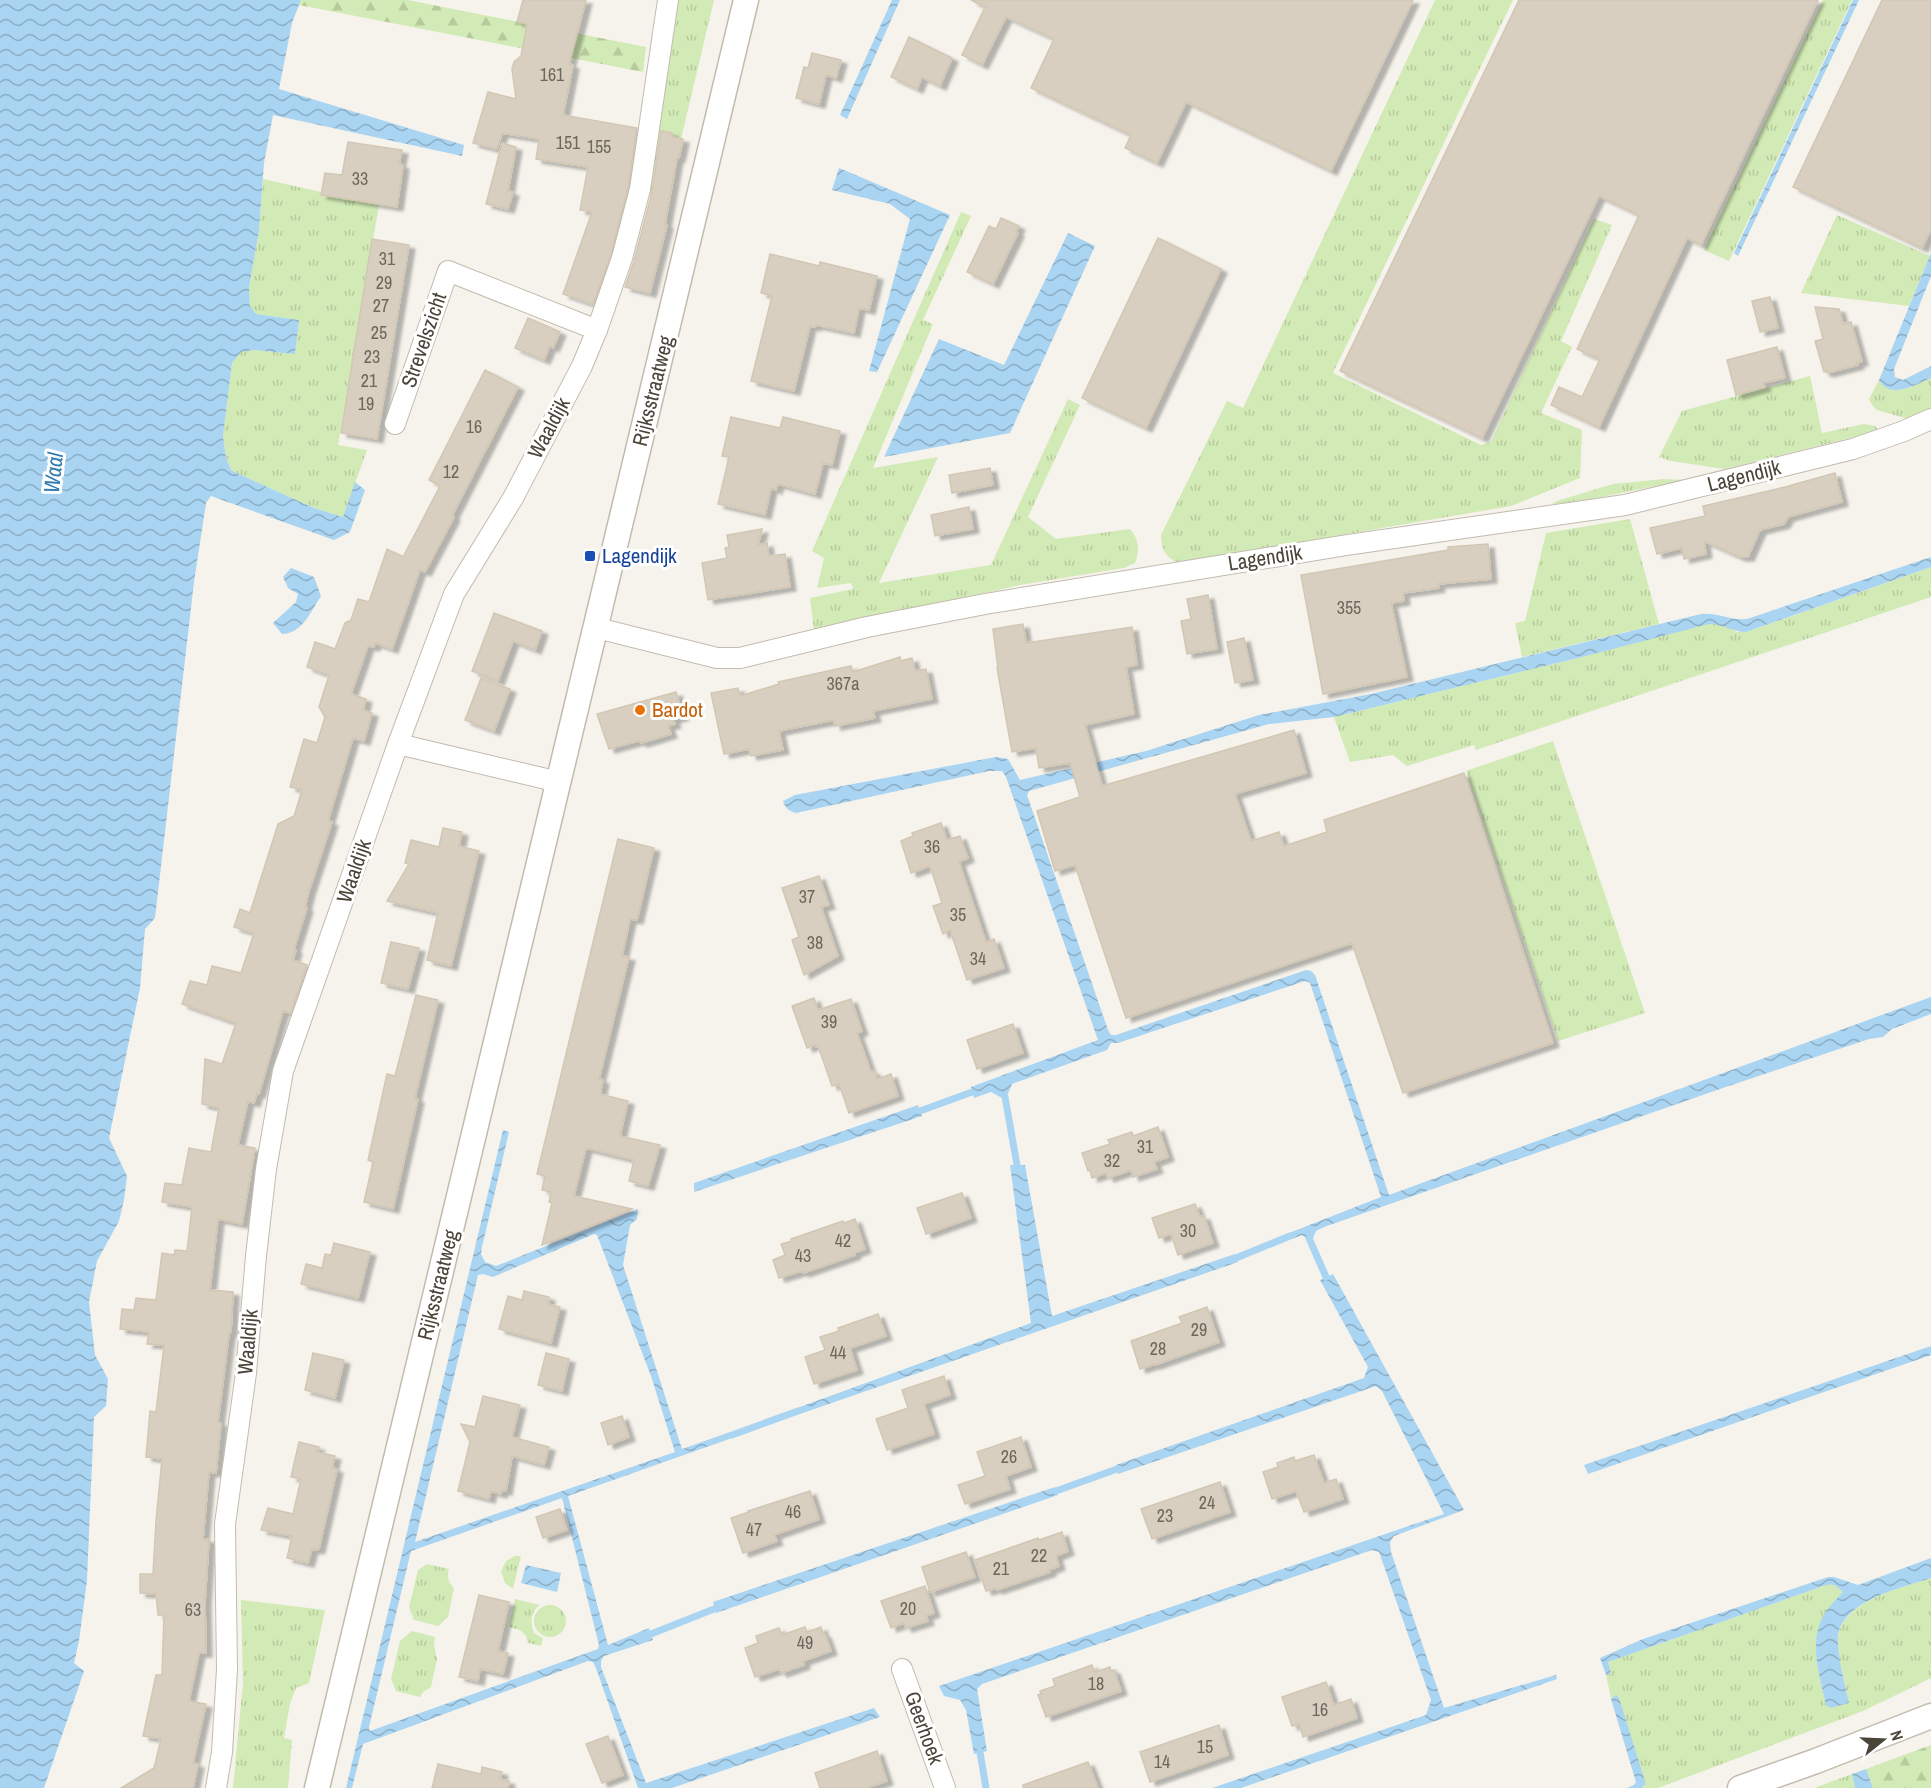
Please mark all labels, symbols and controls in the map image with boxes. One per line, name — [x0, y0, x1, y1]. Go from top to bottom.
house number: 161 — [540, 62, 565, 87]
house number: 151 — [556, 130, 581, 155]
house number: 155 — [587, 134, 611, 159]
house number: 33 — [352, 166, 368, 191]
house number: 31 — [379, 246, 396, 271]
house number: 29 — [376, 270, 392, 295]
street label: Strevelszicht — [394, 288, 453, 391]
house number: 27 — [373, 293, 389, 318]
house number: 25 — [371, 320, 387, 345]
street label: Rijksstraatweg — [625, 332, 680, 449]
house number: 23 — [364, 344, 380, 369]
house number: 21 — [361, 368, 378, 393]
house number: 19 — [358, 391, 374, 416]
street label: Waaldijk — [520, 392, 577, 463]
house number: 16 — [466, 414, 482, 439]
water label: Waal — [36, 450, 70, 495]
street label: Lagendijk — [1704, 452, 1784, 499]
house number: 12 — [443, 459, 459, 484]
street label: Lagendijk — [1226, 537, 1304, 578]
place label: Lagendijk — [602, 541, 677, 570]
marker: Lagendijk — [583, 549, 597, 563]
house number: 355 — [1337, 595, 1361, 620]
house number: 367a — [827, 671, 859, 696]
place label: Bardot — [652, 695, 703, 724]
marker: Bardot — [633, 703, 647, 717]
house number: 36 — [924, 834, 940, 859]
street label: Waaldijk — [329, 835, 378, 906]
house number: 37 — [799, 884, 815, 909]
house number: 35 — [950, 902, 966, 927]
house number: 38 — [807, 930, 823, 955]
house number: 34 — [970, 946, 986, 971]
house number: 39 — [821, 1009, 837, 1034]
house number: 31 — [1137, 1134, 1154, 1159]
house number: 32 — [1104, 1148, 1120, 1173]
house number: 30 — [1180, 1218, 1196, 1243]
street label: Rijksstraatweg — [410, 1226, 465, 1343]
house number: 42 — [835, 1228, 851, 1253]
house number: 43 — [795, 1243, 811, 1268]
street label: Waaldijk — [230, 1308, 265, 1376]
house number: 29 — [1191, 1317, 1207, 1342]
house number: 28 — [1150, 1336, 1166, 1361]
house number: 44 — [830, 1340, 846, 1365]
house number: 26 — [1001, 1444, 1017, 1469]
house number: 24 — [1199, 1490, 1215, 1515]
house number: 46 — [785, 1499, 801, 1524]
house number: 23 — [1157, 1503, 1173, 1528]
house number: 47 — [746, 1517, 762, 1542]
house number: 22 — [1031, 1543, 1047, 1568]
house number: 21 — [993, 1556, 1010, 1581]
house number: 20 — [900, 1596, 916, 1621]
house number: 63 — [185, 1597, 201, 1622]
house number: 49 — [797, 1630, 813, 1655]
house number: 18 — [1088, 1671, 1104, 1696]
street label: Geerhoek — [898, 1687, 951, 1769]
house number: 16 — [1312, 1697, 1328, 1722]
north arrow — [1853, 1710, 1913, 1770]
text: N — [1885, 1727, 1909, 1743]
house number: 15 — [1197, 1734, 1213, 1759]
house number: 14 — [1154, 1749, 1170, 1774]

